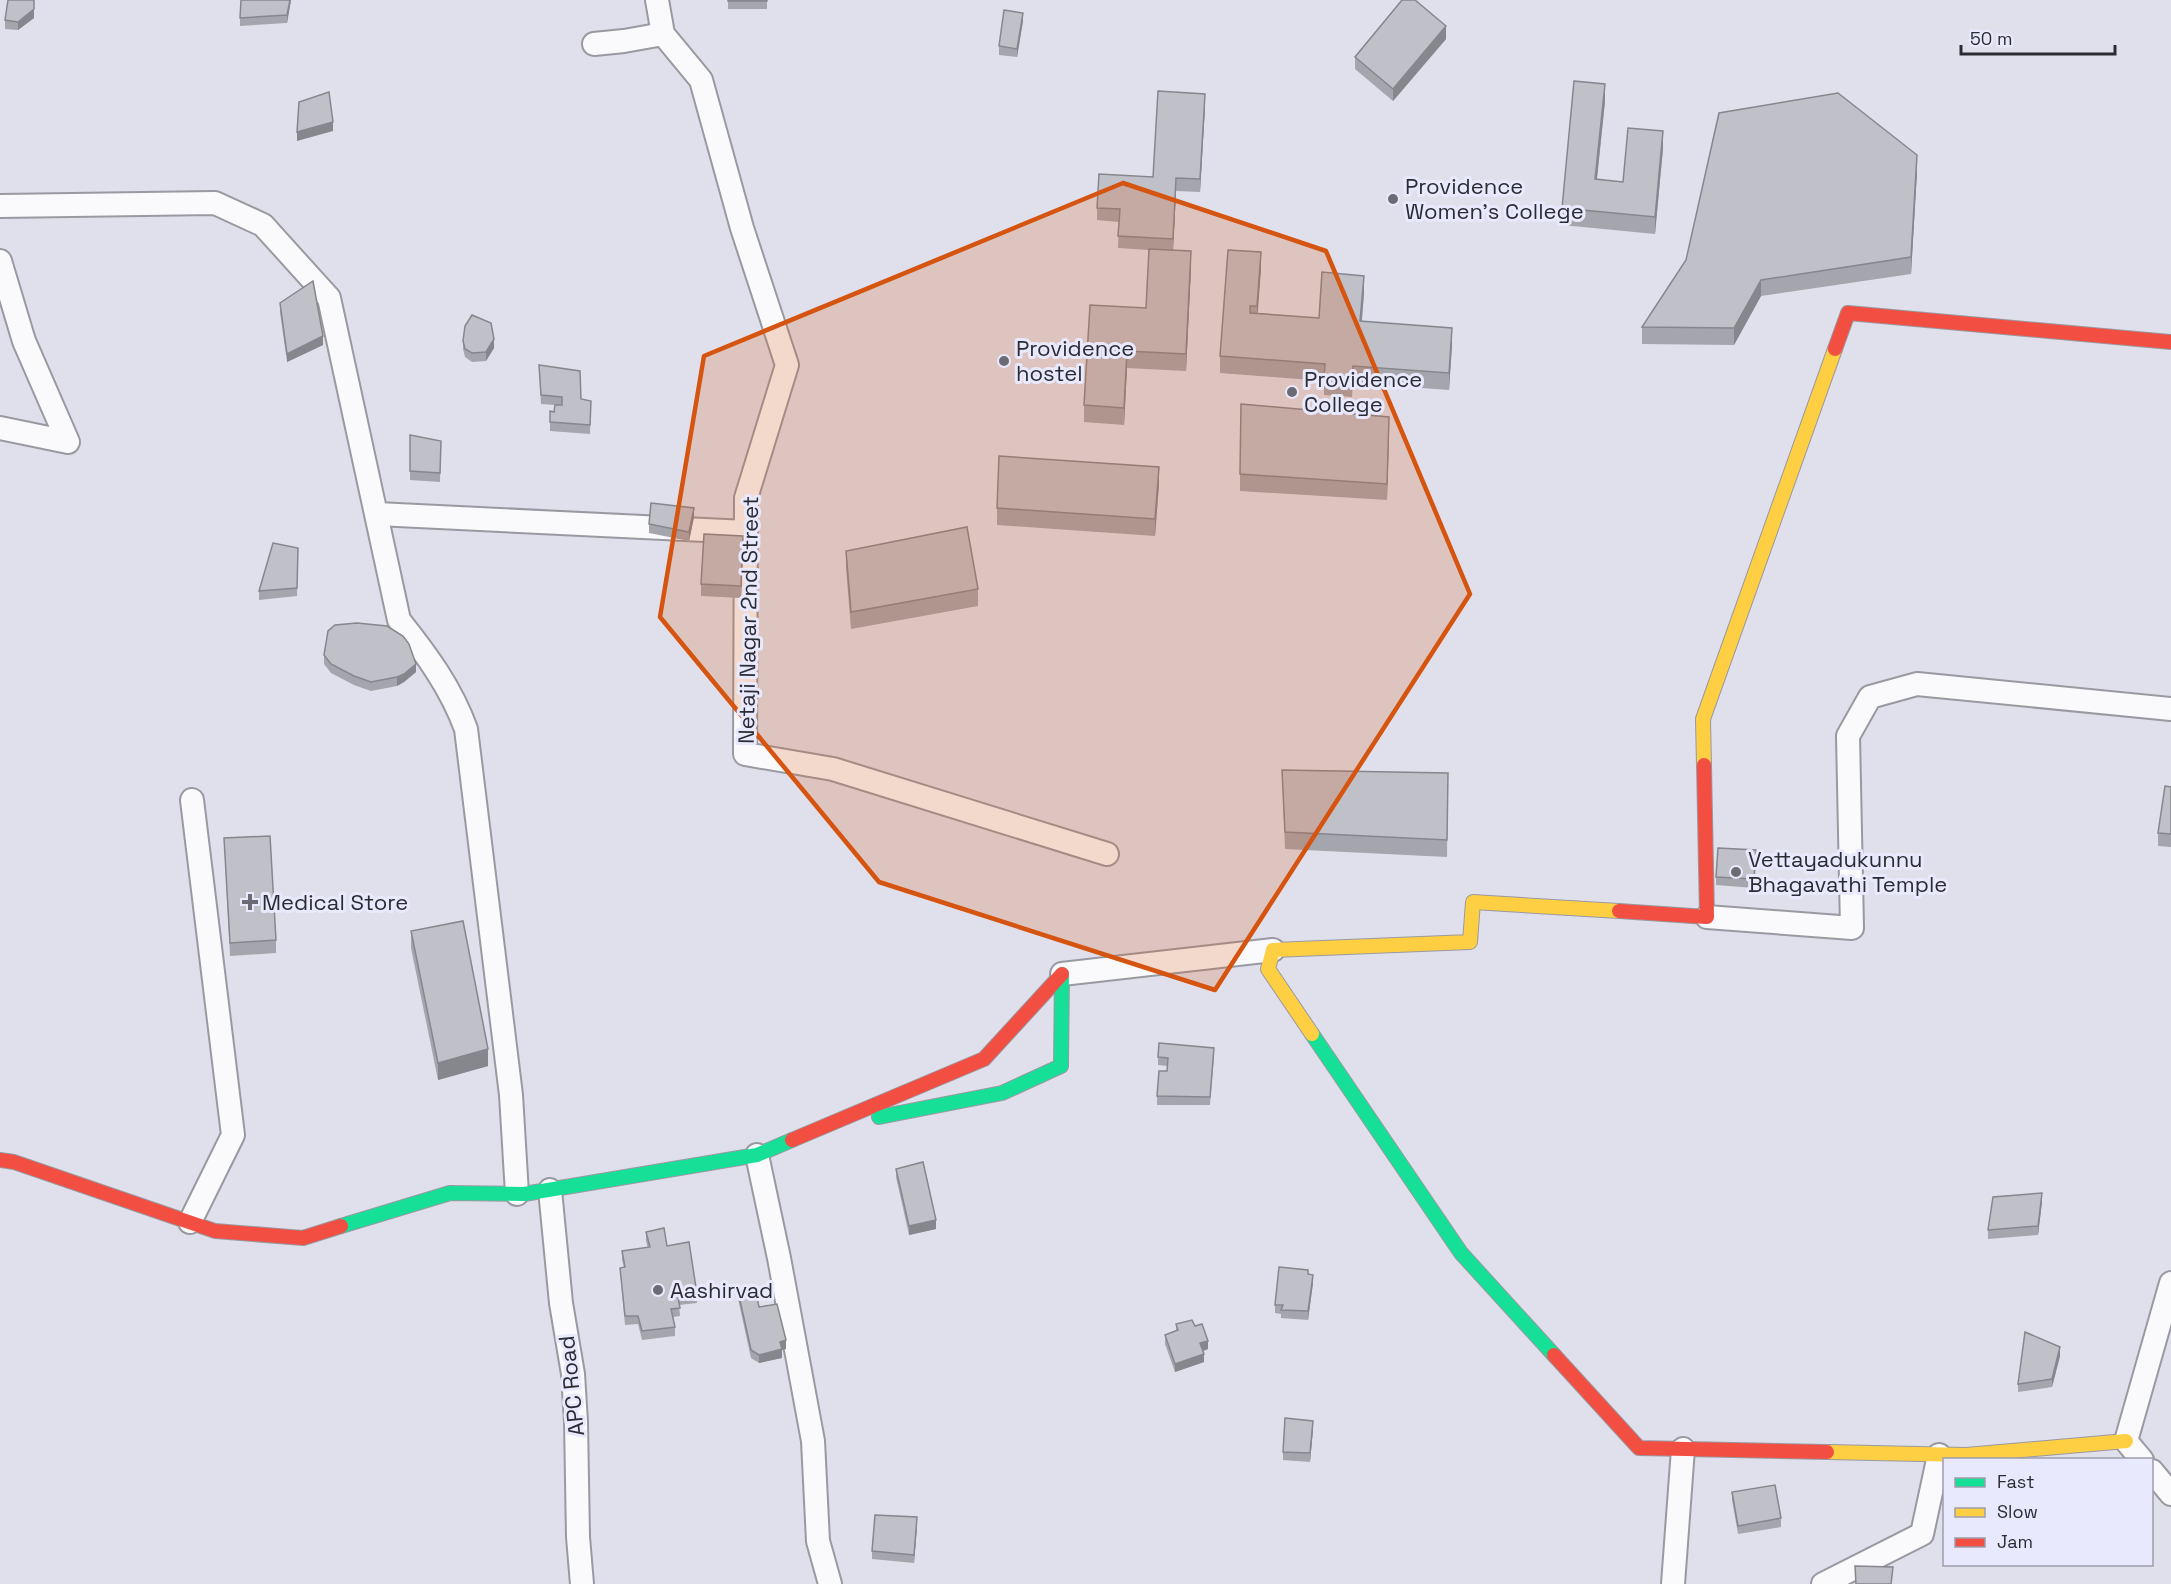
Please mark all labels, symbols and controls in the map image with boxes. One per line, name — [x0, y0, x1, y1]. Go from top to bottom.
scale bar — [1961, 18, 2116, 56]
text: 50 m — [1970, 27, 2012, 50]
place label: Providence Women's College — [1405, 172, 1584, 225]
marker: Providence Women's College — [1386, 192, 1400, 206]
place label: Providence hostel — [1016, 334, 1134, 387]
marker: Providence hostel — [997, 354, 1011, 368]
place label: Providence College — [1304, 365, 1422, 418]
marker: Providence College — [1285, 385, 1299, 399]
street label: Netaji Nagar 2nd Street — [732, 496, 764, 744]
place label: Vettayadukunnu Bhagavathi Temple — [1748, 845, 1947, 898]
marker: Vettayadukunnu Bhagavathi Temple — [1729, 865, 1743, 879]
place label: Medical Store — [262, 888, 408, 916]
marker: Medical Store — [243, 895, 257, 909]
place label: Aashirvad — [670, 1276, 773, 1304]
marker: Aashirvad — [651, 1283, 665, 1297]
street label: APC Road — [552, 1334, 590, 1438]
legend — [1943, 1458, 2153, 1566]
text: Fast — [1997, 1470, 2034, 1493]
text: Slow — [1997, 1500, 2038, 1523]
text: Jam — [1997, 1530, 2033, 1553]

